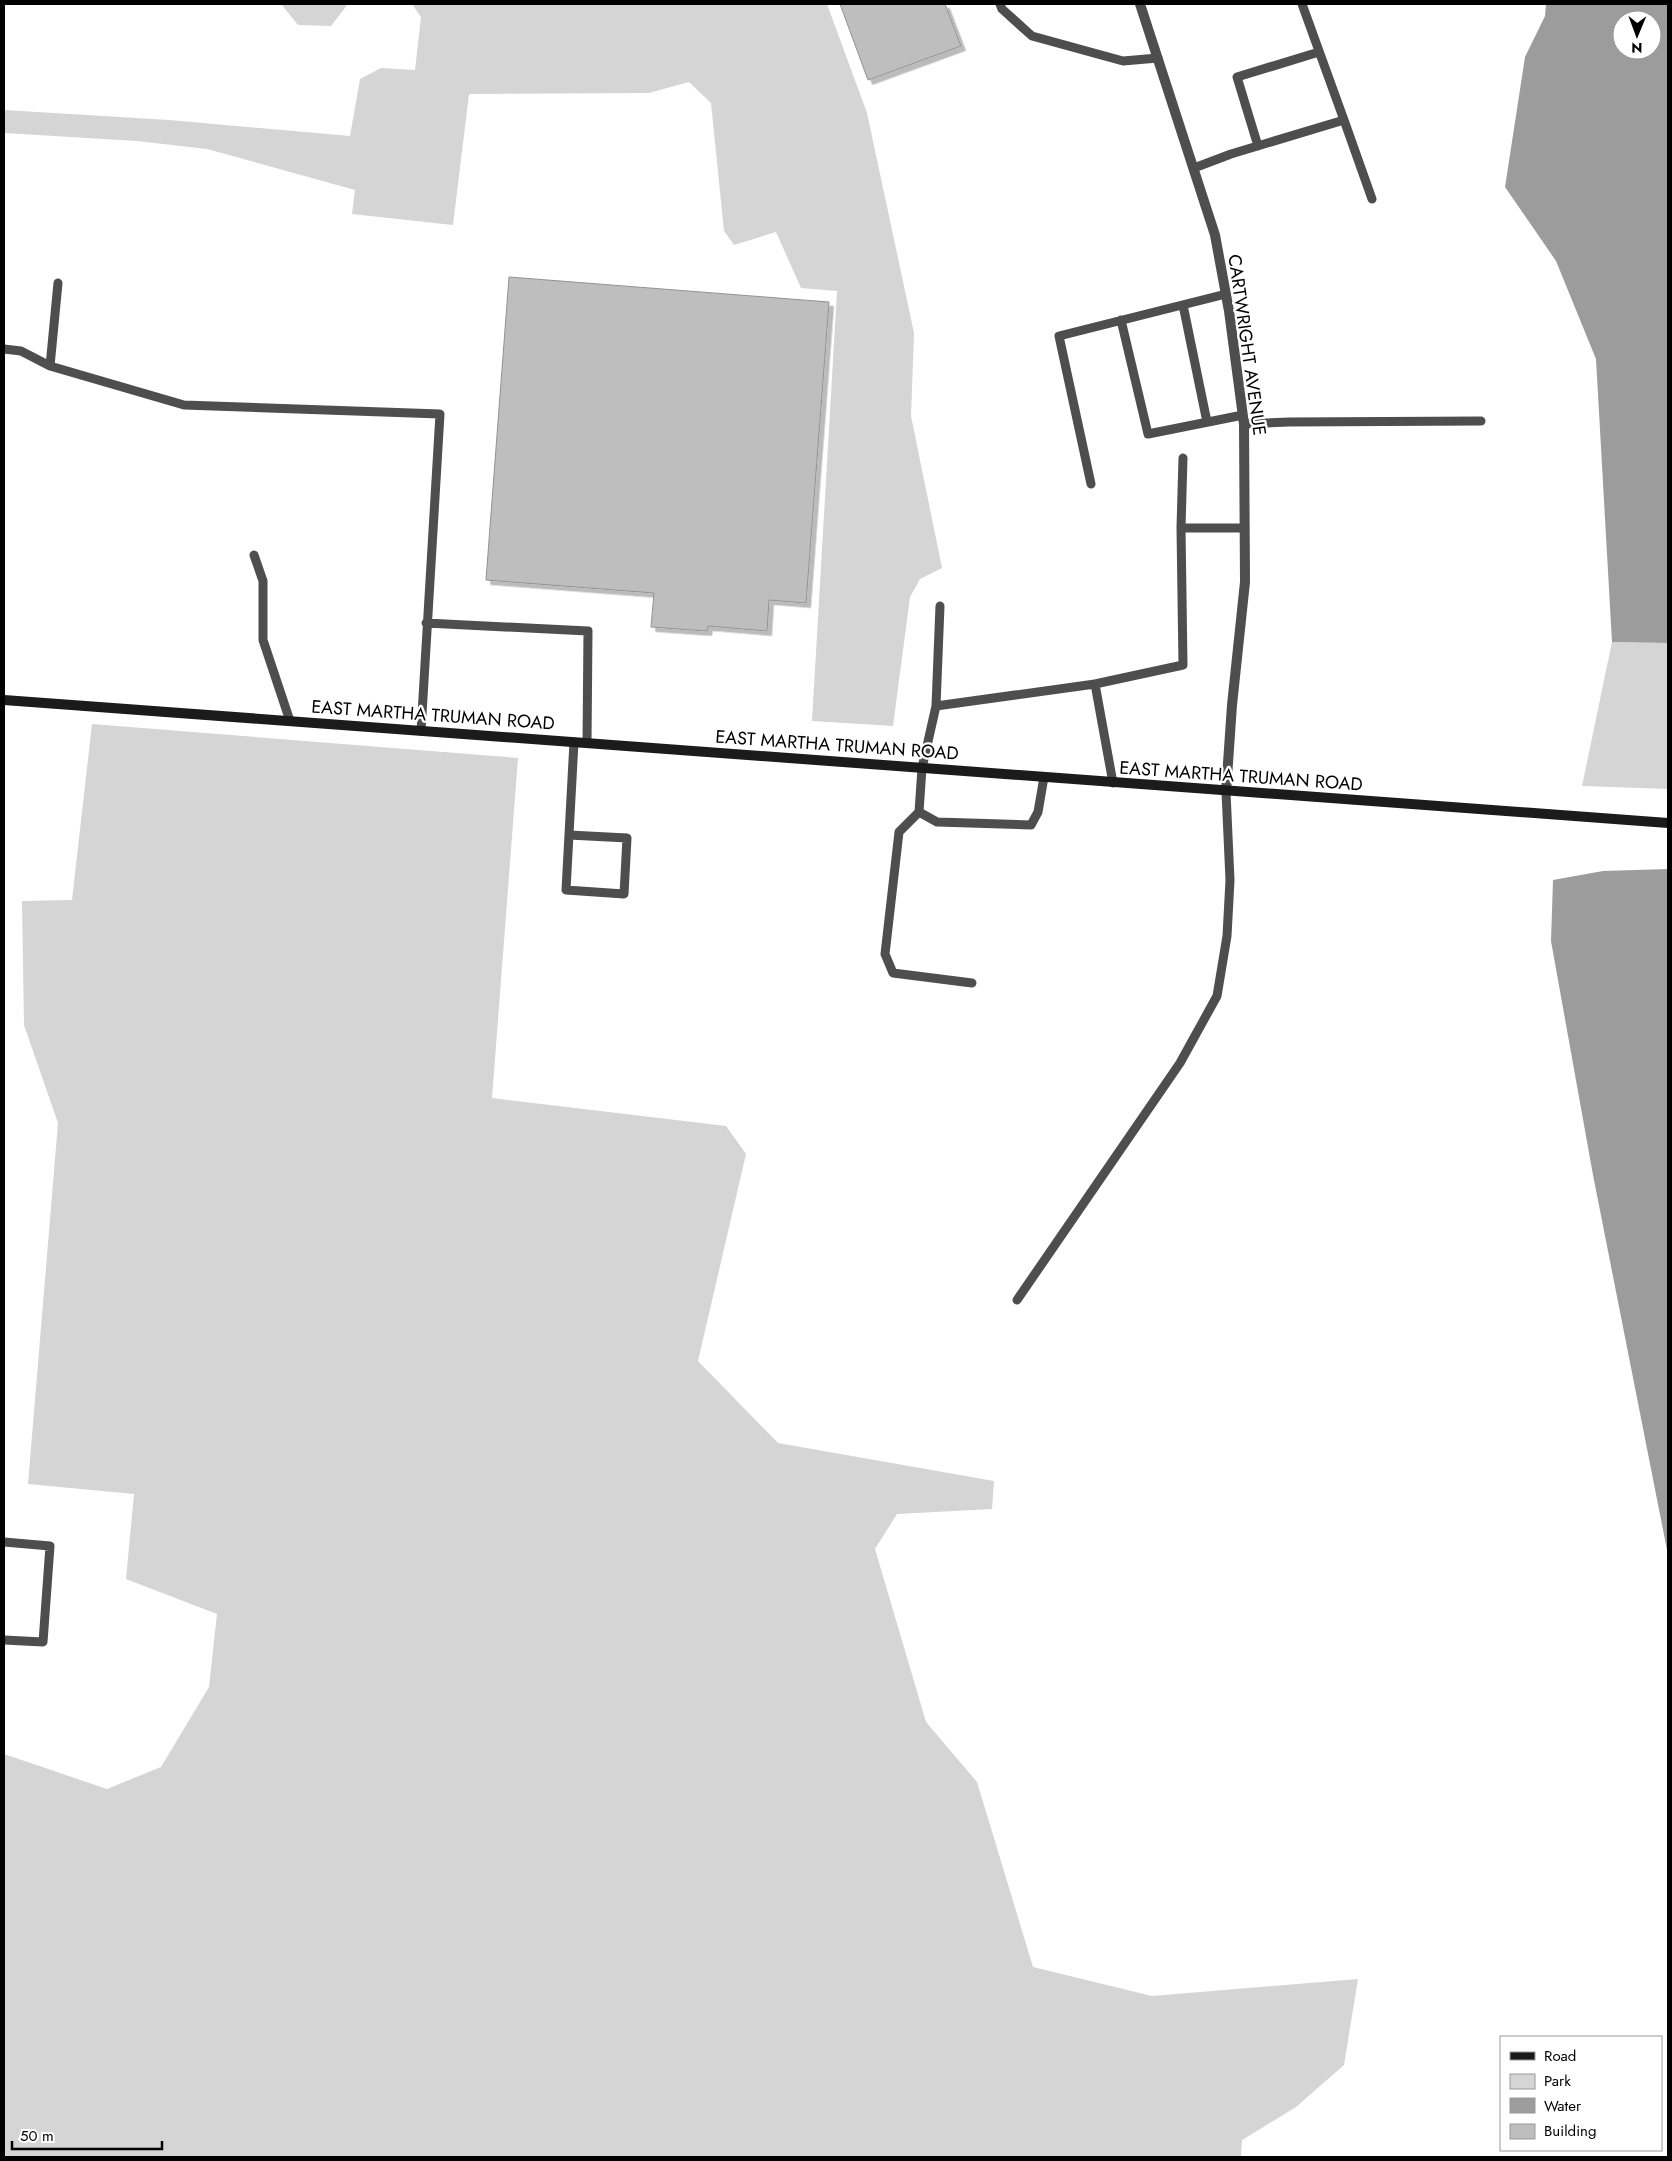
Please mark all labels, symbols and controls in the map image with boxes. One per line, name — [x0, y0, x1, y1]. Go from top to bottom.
north arrow — [1612, 10, 1662, 60]
text: N — [1631, 38, 1643, 58]
street label: CARTWRIGHT AVENUE — [1221, 253, 1273, 437]
street label: EAST MARTHA TRUMAN ROAD — [310, 694, 556, 736]
street label: EAST MARTHA TRUMAN ROAD — [714, 724, 960, 766]
street label: EAST MARTHA TRUMAN ROAD — [1118, 755, 1364, 797]
legend — [1500, 2036, 1662, 2151]
text: Road — [1544, 2045, 1576, 2067]
text: Park — [1544, 2070, 1571, 2092]
text: Water — [1544, 2095, 1582, 2117]
scale bar — [12, 2118, 162, 2150]
text: Building — [1544, 2120, 1596, 2142]
text: 50 m — [20, 2125, 54, 2147]

